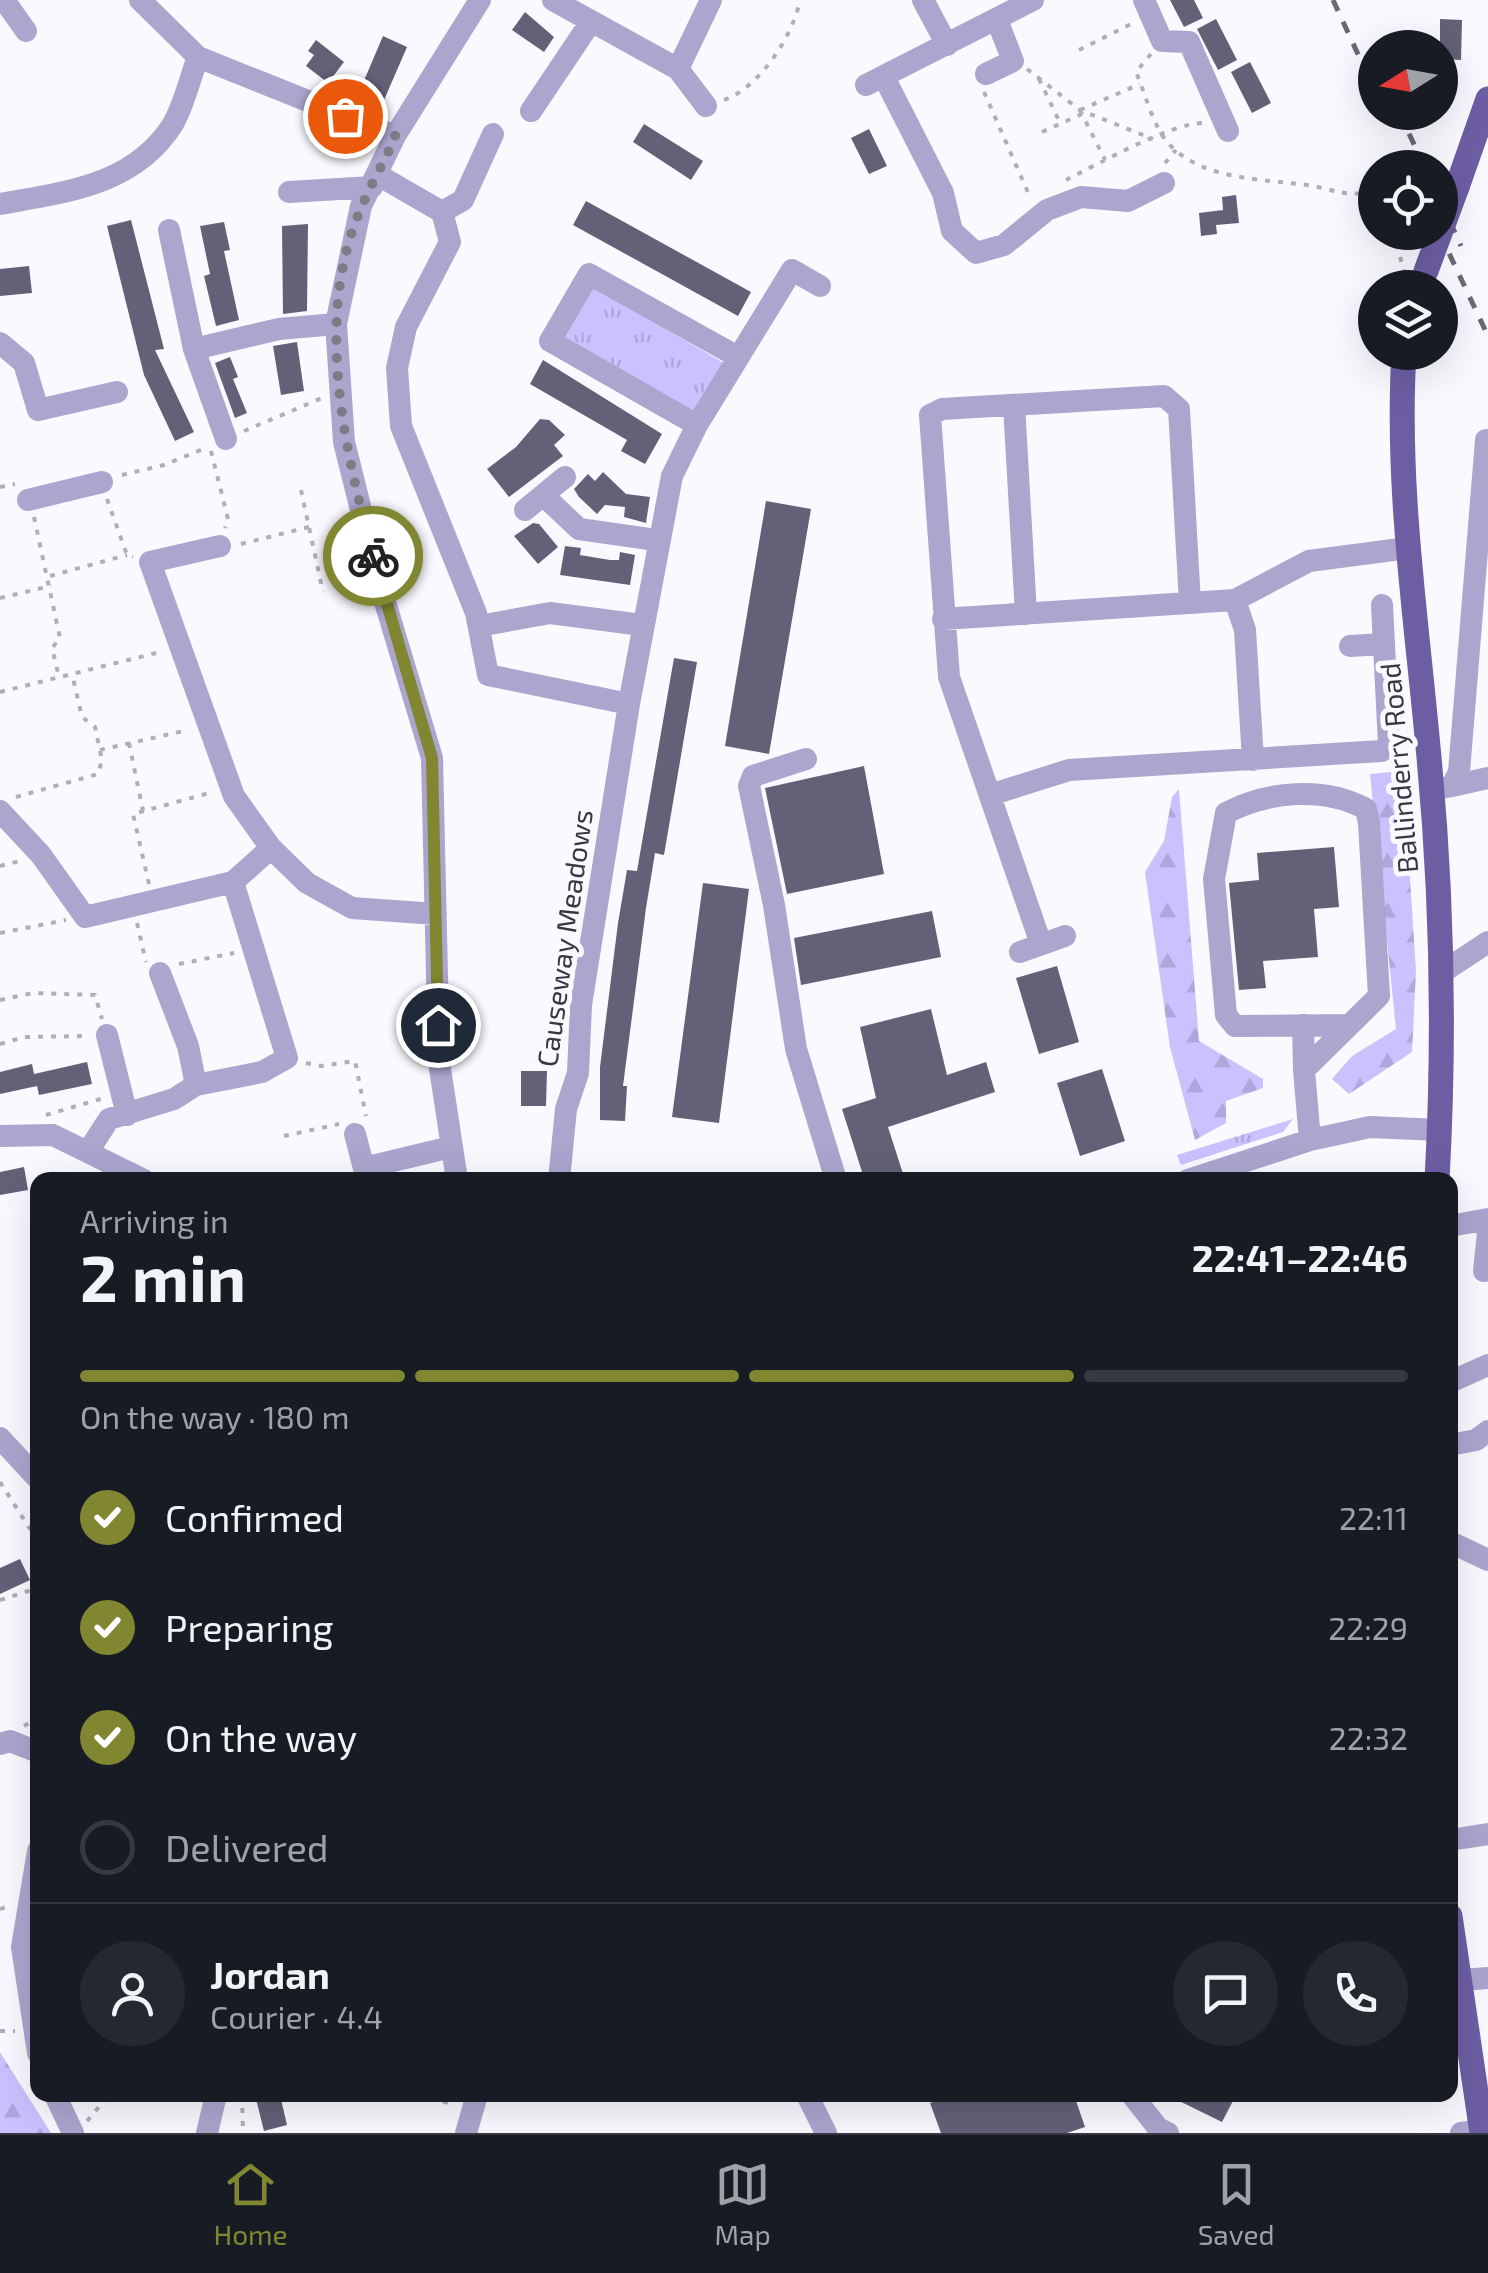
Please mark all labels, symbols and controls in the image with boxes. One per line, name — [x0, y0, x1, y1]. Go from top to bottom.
north arrow — [1358, 30, 1458, 130]
map controls — [1358, 30, 1458, 370]
pin — [303, 74, 388, 159]
icon: bag — [318, 89, 373, 144]
button: locate — [1358, 150, 1458, 250]
button: layers — [1358, 270, 1458, 370]
courier — [323, 506, 423, 606]
icon: bike — [346, 529, 401, 584]
street label: Ballinderry Road — [1372, 661, 1424, 875]
street label: Causeway Meadows — [529, 807, 599, 1069]
pin — [396, 983, 481, 1068]
icon: home — [411, 998, 466, 1053]
text: Arriving in — [80, 1201, 229, 1239]
text: 22:41–22:46 — [1192, 1234, 1408, 1280]
text: 2 min — [80, 1237, 246, 1315]
text: On the way · 180 m — [80, 1397, 350, 1435]
icon: check — [80, 1490, 135, 1545]
text: Confirmed — [165, 1494, 344, 1540]
text: 22:11 — [1339, 1498, 1408, 1536]
icon: check — [80, 1600, 135, 1655]
text: Preparing — [165, 1604, 333, 1650]
text: 22:29 — [1328, 1608, 1408, 1646]
icon: check — [80, 1710, 135, 1765]
text: On the way — [165, 1714, 357, 1760]
text: 22:32 — [1329, 1718, 1408, 1756]
text: Delivered — [165, 1824, 329, 1870]
button: person — [80, 1941, 185, 2046]
button: chat — [1173, 1941, 1278, 2046]
button: phone — [1303, 1941, 1408, 2046]
text: Jordan — [210, 1951, 330, 1997]
text: Courier · 4.4 — [210, 1997, 383, 2035]
tab: Home — [213, 2157, 288, 2251]
tab: Map — [715, 2157, 771, 2251]
tab: Saved — [1198, 2157, 1275, 2251]

